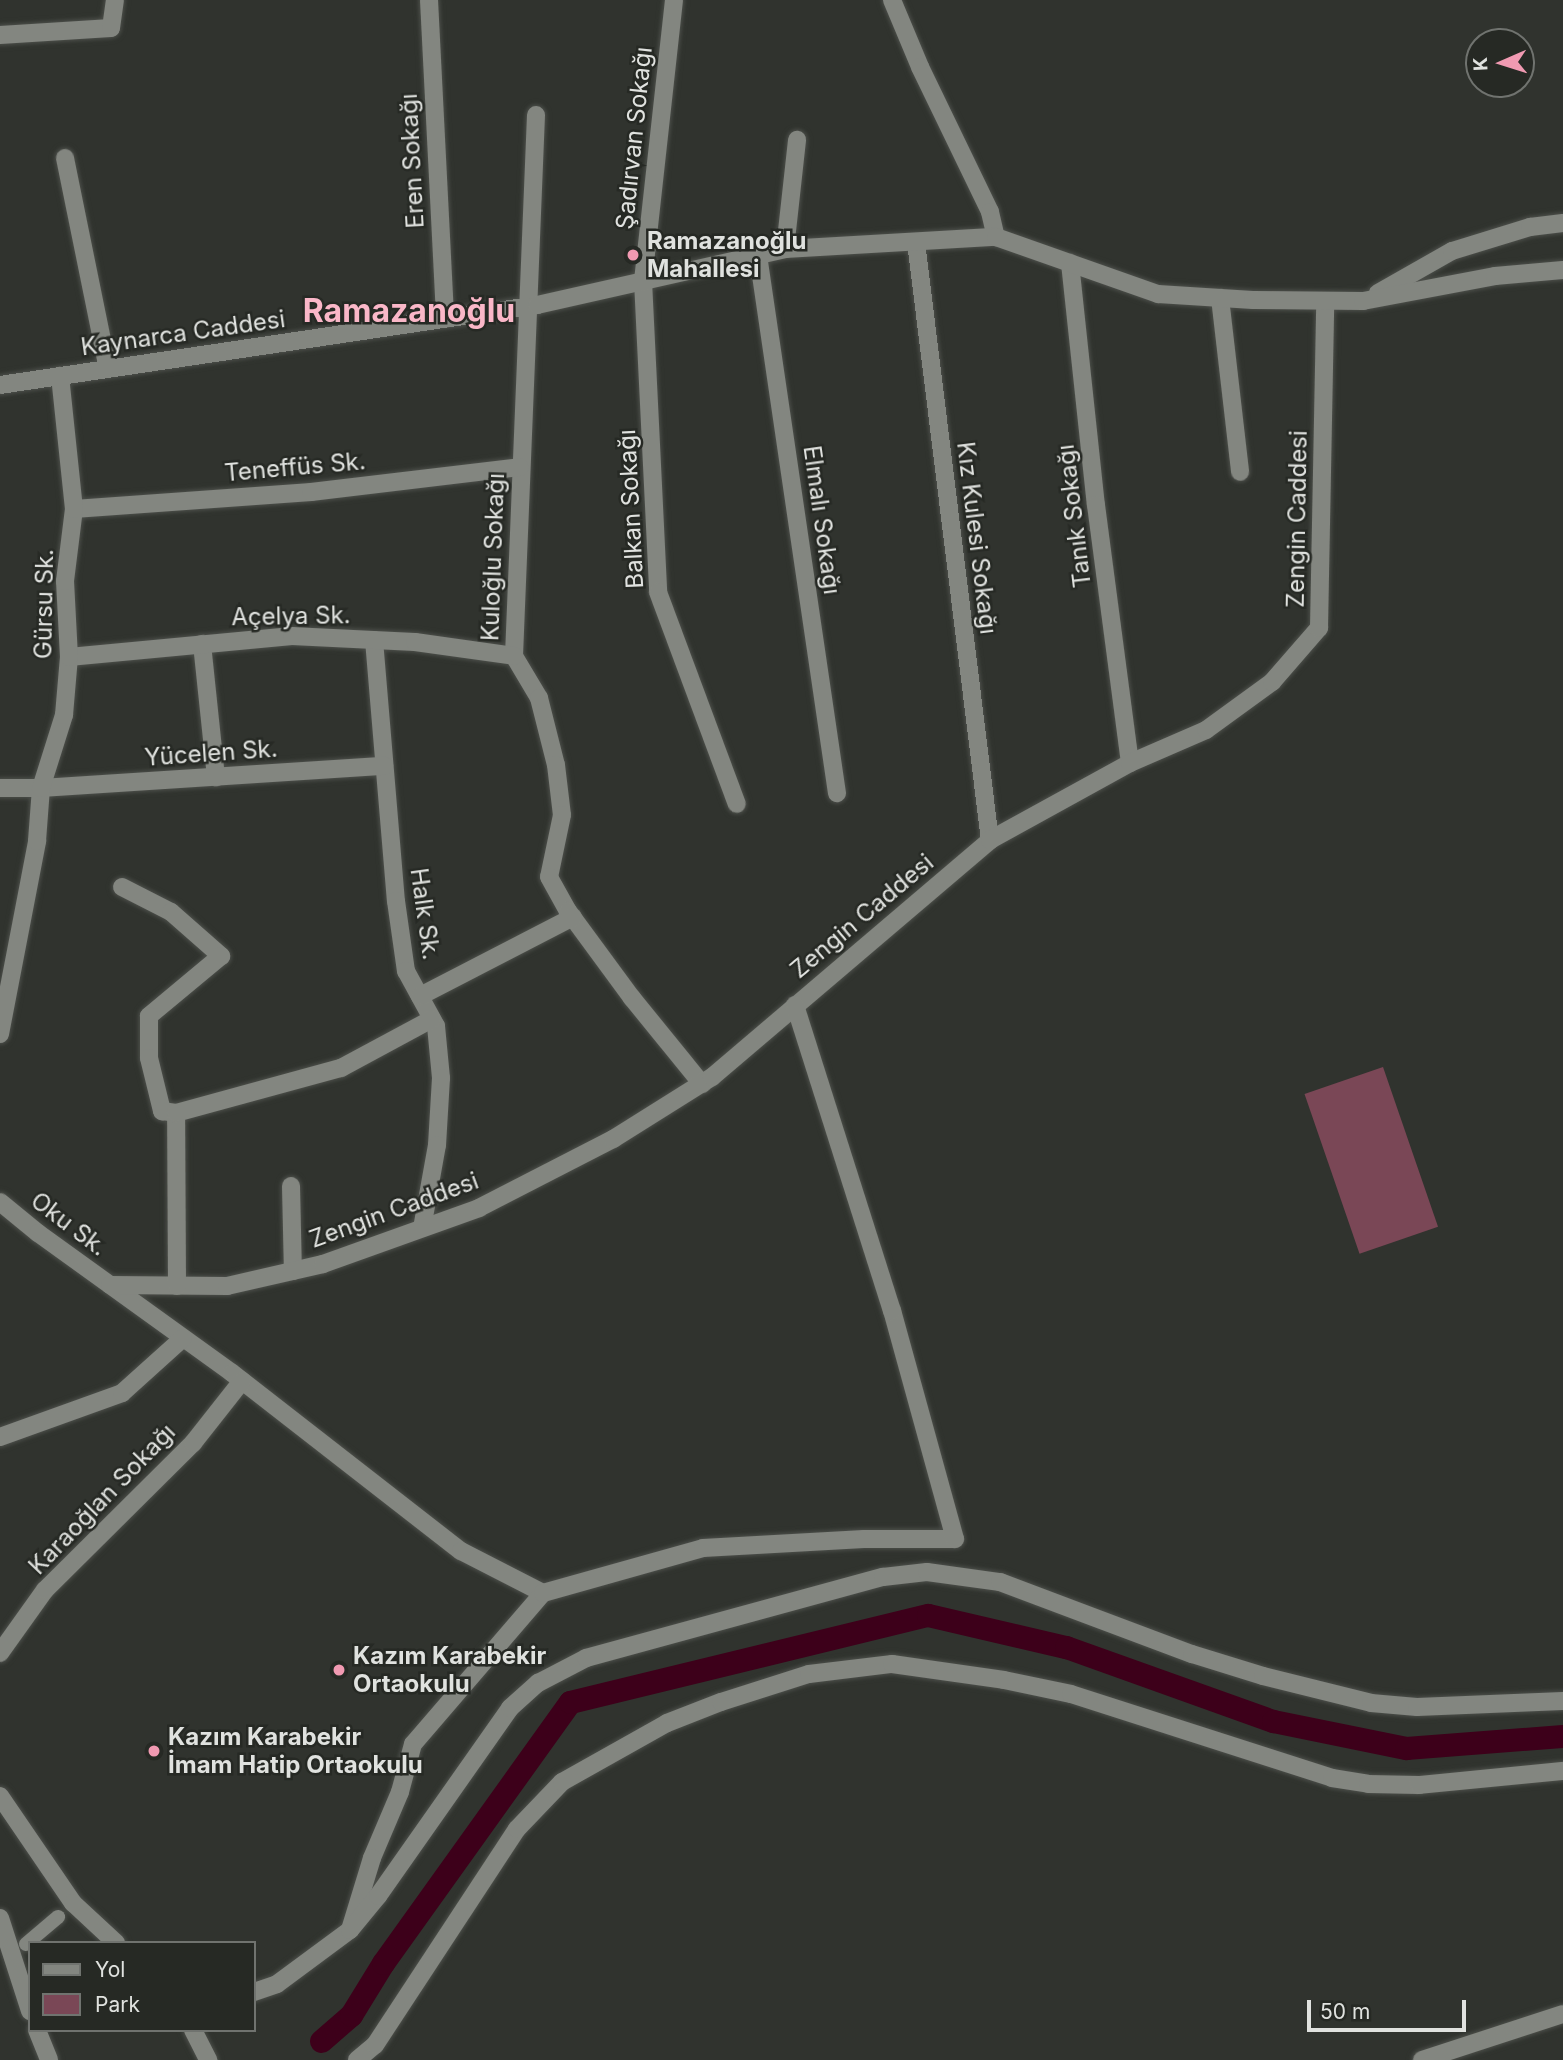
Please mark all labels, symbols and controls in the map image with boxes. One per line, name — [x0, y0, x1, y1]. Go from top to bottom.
north arrow — [1465, 28, 1535, 98]
street label: Şadırvan Sokağı — [610, 45, 658, 231]
text: K — [1469, 57, 1492, 71]
street label: Eren Sokağı — [394, 93, 430, 229]
place label: Ramazanoğlu Mahallesi — [647, 227, 806, 283]
marker: Ramazanoğlu Mahallesi — [625, 247, 641, 263]
district label: Ramazanoğlu — [303, 292, 515, 330]
street label: Kaynarca Caddesi — [79, 304, 287, 362]
street label: Balkan Sokağı — [612, 429, 650, 589]
street label: Zengin Caddesi — [1281, 430, 1313, 608]
street label: Kız Kulesi Sokağı — [951, 440, 1003, 636]
street label: Tanık Sokağı — [1051, 443, 1097, 589]
street label: Elmalı Sokağı — [797, 444, 847, 596]
street label: Teneffüs Sk. — [223, 446, 367, 488]
street label: Kuloğlu Sokağı — [476, 472, 510, 642]
street label: Gürsu Sk. — [29, 549, 59, 659]
street label: Açelya Sk. — [231, 601, 351, 631]
street label: Yücelen Sk. — [143, 734, 279, 772]
street label: Zengin Caddesi — [785, 848, 939, 984]
street label: Halk Sk. — [404, 866, 446, 962]
street label: Zengin Caddesi — [306, 1166, 482, 1254]
street label: Oku Sk. — [25, 1186, 113, 1262]
street label: Karaoğlan Sokağı — [23, 1418, 181, 1580]
place label: Kazım Karabekir Ortaokulu — [353, 1642, 546, 1698]
marker: Kazım Karabekir Ortaokulu — [331, 1662, 347, 1678]
place label: Kazım Karabekir İmam Hatip Ortaokulu — [168, 1723, 423, 1779]
marker: Kazım Karabekir İmam Hatip Ortaokulu — [146, 1743, 162, 1759]
legend — [28, 1941, 256, 2032]
text: Yol — [95, 1957, 125, 1982]
scale bar — [1311, 1986, 1470, 2030]
text: Park — [95, 1992, 140, 2017]
text: 50 m — [1320, 1999, 1370, 2024]

